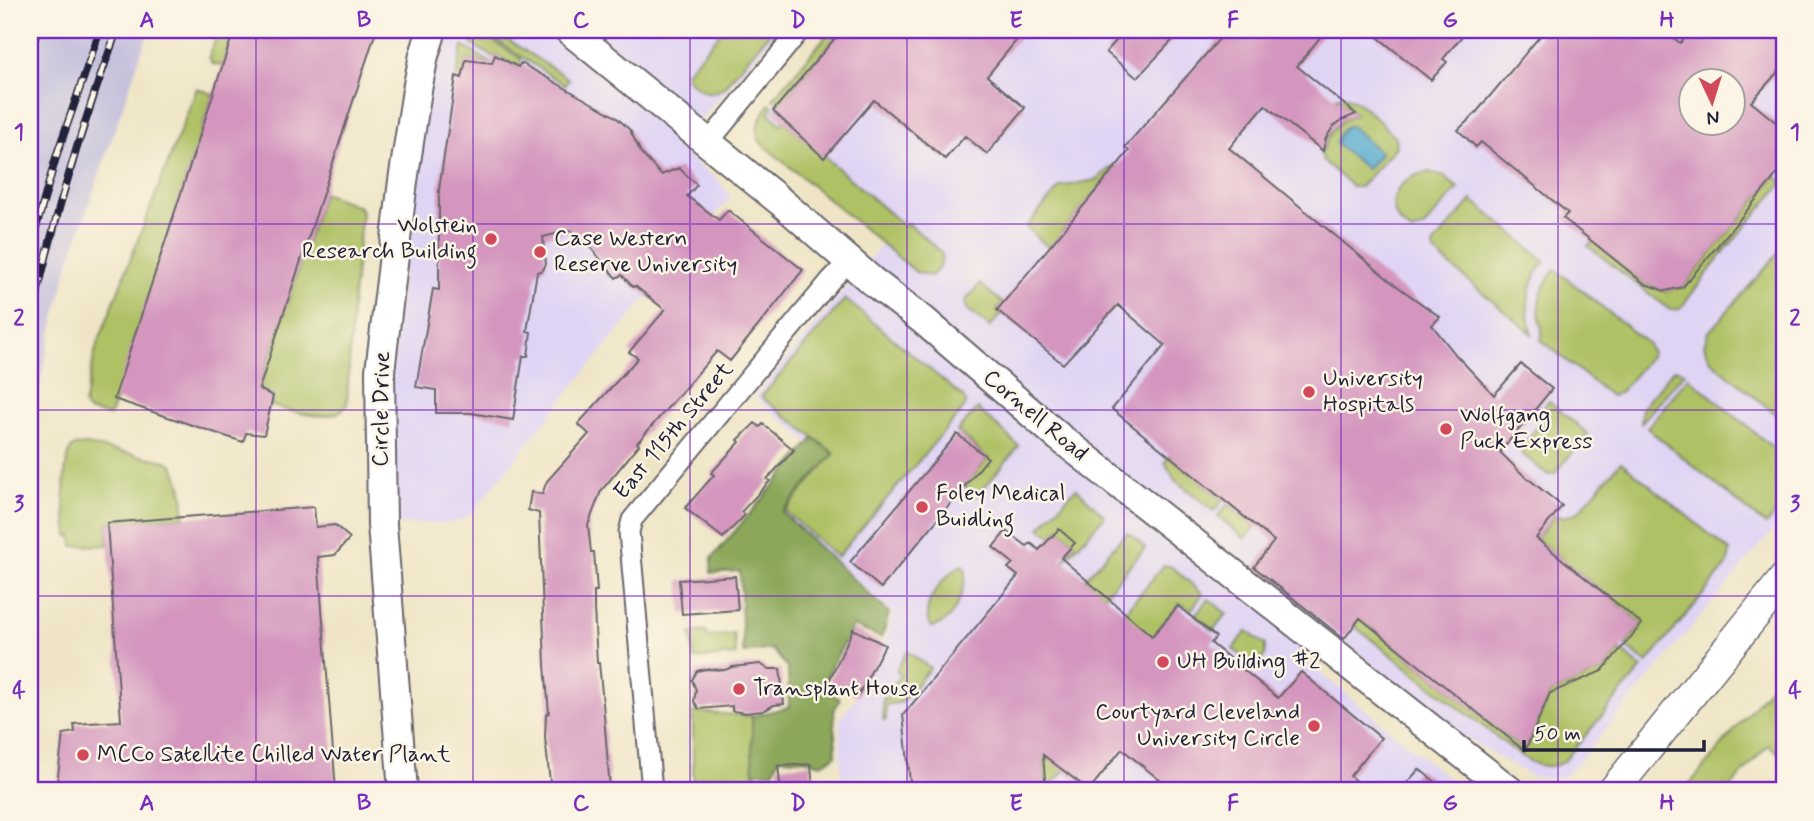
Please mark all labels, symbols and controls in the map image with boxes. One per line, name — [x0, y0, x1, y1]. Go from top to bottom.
text: A — [139, 6, 155, 36]
text: B — [357, 6, 372, 36]
text: C — [573, 6, 590, 36]
text: D — [790, 6, 806, 36]
text: E — [1009, 6, 1023, 36]
text: F — [1227, 6, 1239, 36]
text: G — [1442, 6, 1458, 36]
text: H — [1659, 6, 1675, 36]
north arrow — [1678, 66, 1748, 136]
text: N — [1706, 105, 1720, 130]
text: 1 — [14, 118, 24, 148]
text: 1 — [1790, 118, 1800, 148]
place label: Wolstein Research Building — [302, 211, 477, 269]
place label: Case Western Reserve University — [554, 224, 737, 280]
marker: Wolstein Research Building — [483, 231, 499, 247]
marker: Case Western Reserve University — [532, 244, 548, 260]
text: 2 — [13, 304, 25, 334]
text: 2 — [1789, 304, 1801, 334]
street label: Circle Drive — [366, 351, 398, 467]
street label: East 115th Street — [607, 355, 741, 506]
street label: Cornell Road — [976, 363, 1094, 469]
place label: University Hospitals — [1323, 364, 1423, 420]
marker: University Hospitals — [1301, 384, 1317, 400]
place label: Wolfgang Puck Express — [1460, 401, 1592, 457]
marker: Wolfgang Puck Express — [1438, 421, 1454, 437]
place label: Foley Medical Buidling — [936, 479, 1065, 537]
text: 3 — [14, 490, 25, 520]
text: 3 — [1790, 490, 1801, 520]
marker: Foley Medical Buidling — [914, 499, 930, 515]
place label: UH Building #2 — [1177, 647, 1320, 679]
marker: UH Building #2 — [1155, 654, 1171, 670]
place label: Transplant House — [753, 674, 920, 704]
text: 4 — [12, 676, 26, 706]
text: 4 — [1788, 676, 1802, 706]
marker: Transplant House — [731, 681, 747, 697]
place label: Courtyard Cleveland University Circle — [1095, 698, 1300, 754]
scale bar — [1524, 709, 1704, 753]
marker: Courtyard Cleveland University Circle — [1306, 718, 1322, 734]
text: 50 m — [1534, 720, 1581, 748]
place label: MCCo Satellite Chilled Water Plant — [97, 740, 451, 770]
marker: MCCo Satellite Chilled Water Plant — [75, 747, 91, 763]
text: A — [139, 789, 155, 819]
text: B — [357, 789, 372, 819]
text: C — [573, 789, 590, 819]
text: D — [790, 789, 806, 819]
text: E — [1009, 789, 1023, 819]
text: F — [1227, 789, 1239, 819]
text: G — [1442, 789, 1458, 819]
text: H — [1659, 789, 1675, 819]

